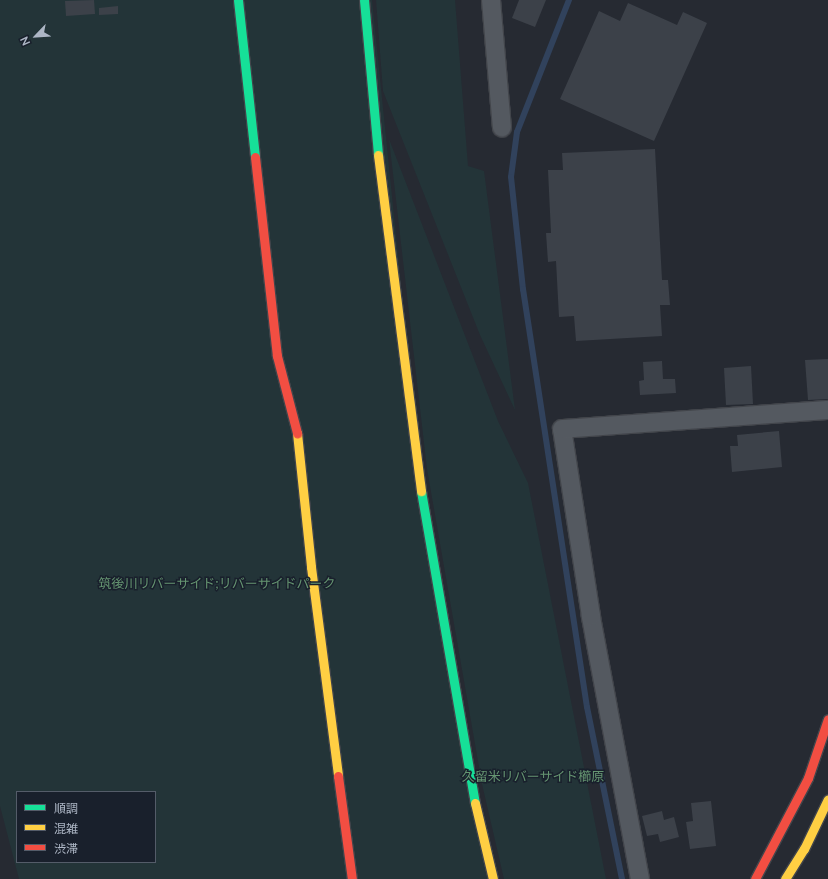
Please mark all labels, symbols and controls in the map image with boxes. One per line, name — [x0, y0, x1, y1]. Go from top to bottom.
north arrow — [16, 16, 56, 56]
text: N — [17, 35, 32, 48]
park label: 筑後川リバーサイド;リバーサイドパーク — [98, 575, 336, 591]
park label: 久留米リバーサイド櫛原 — [462, 768, 604, 784]
legend — [16, 791, 156, 863]
text: 順調 — [54, 801, 78, 816]
text: 混雑 — [54, 821, 78, 836]
text: 渋滞 — [54, 841, 78, 856]

